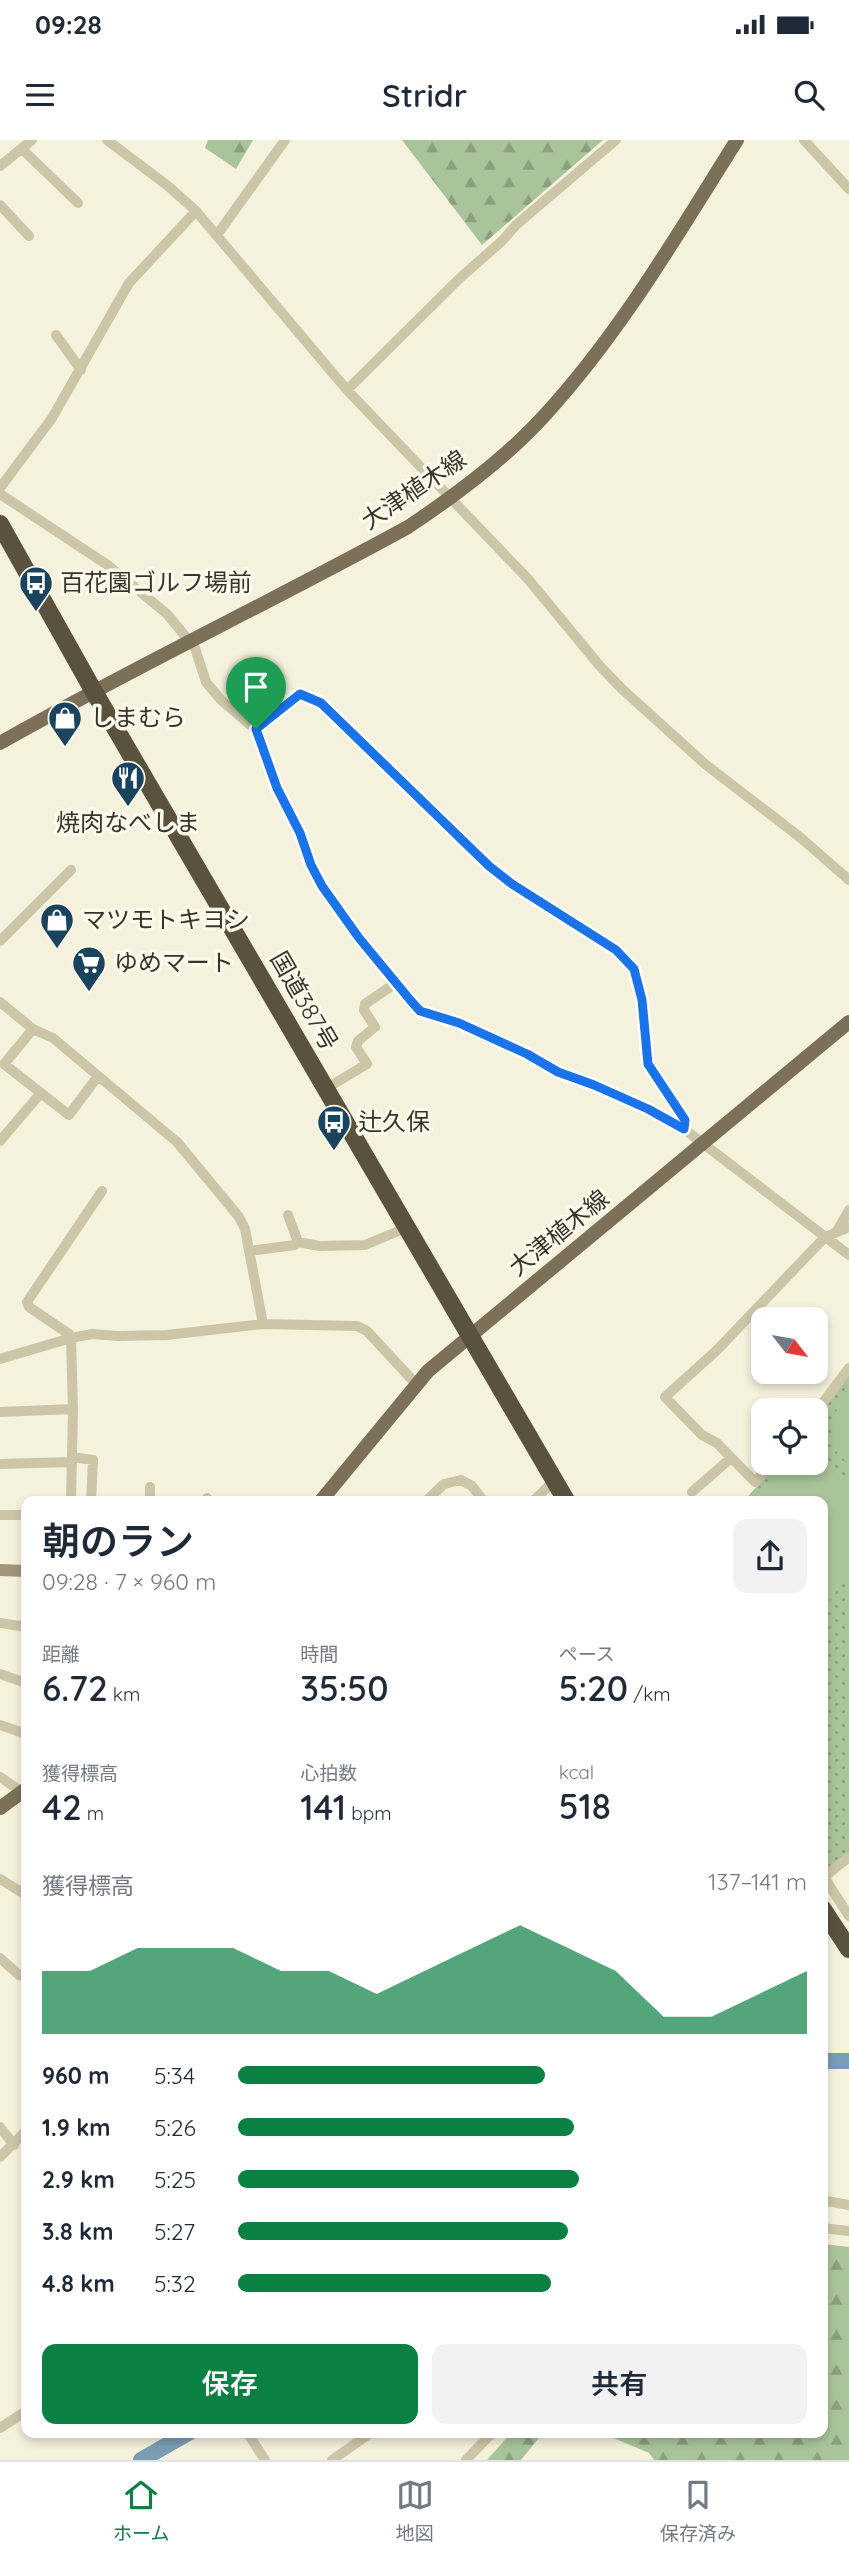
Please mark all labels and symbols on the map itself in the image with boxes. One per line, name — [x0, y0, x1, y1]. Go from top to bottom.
street label: 大津植木線 — [355, 443, 472, 535]
bus stop icon: 百花園ゴルフ場前 — [17, 564, 55, 613]
place label: 百花園ゴルフ場前 — [60, 567, 252, 597]
pin — [226, 657, 286, 729]
shop icon: しまむら — [46, 699, 84, 748]
place label: しまむら — [90, 702, 186, 732]
restaurant icon: 焼肉なべしま — [109, 759, 147, 808]
place label: 焼肉なべしま — [56, 807, 200, 837]
shop icon: マツモトキヨシ — [38, 901, 76, 950]
place label: マツモトキヨシ — [82, 904, 250, 934]
supermarket icon: ゆめマート — [70, 944, 108, 993]
street label: 国道387号 — [265, 946, 345, 1055]
place label: ゆめマート — [114, 947, 234, 977]
bus stop icon: 辻久保 — [315, 1103, 353, 1152]
place label: 辻久保 — [358, 1106, 430, 1136]
street label: 大津植木線 — [502, 1183, 614, 1282]
north arrow — [751, 1307, 828, 1384]

